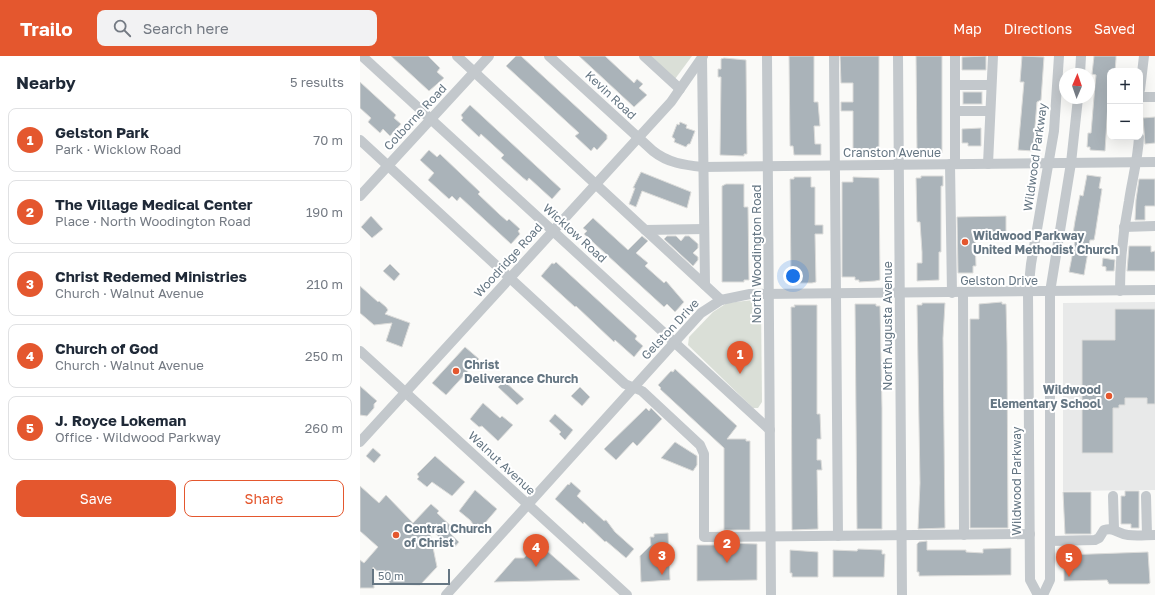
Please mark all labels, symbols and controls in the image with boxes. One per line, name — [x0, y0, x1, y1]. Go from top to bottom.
search box — [97, 10, 377, 46]
text: Trailo — [20, 17, 73, 40]
icon: search — [111, 17, 133, 39]
text: Search here — [143, 19, 229, 37]
text: Map — [953, 20, 982, 37]
text: Directions — [1004, 20, 1072, 37]
text: Saved — [1094, 20, 1135, 37]
street label: Kevin Road — [582, 68, 640, 122]
north arrow — [1059, 68, 1095, 104]
map controls — [1107, 68, 1143, 140]
button: + — [1107, 68, 1143, 104]
text: Nearby — [16, 72, 76, 93]
text: 5 results — [290, 74, 344, 90]
street label: Colborne Road — [380, 81, 450, 153]
street label: Wildwood Parkway — [1020, 102, 1050, 212]
button: − — [1107, 104, 1143, 140]
text: Gelston Park — [55, 123, 149, 141]
text: 1 — [27, 132, 33, 148]
text: 70 m — [313, 132, 343, 148]
text: Park · Wicklow Road — [55, 141, 181, 157]
street label: Cranston Avenue — [843, 145, 941, 160]
street label: North Woodington Road — [749, 185, 764, 324]
text: The Village Medical Center — [55, 195, 253, 213]
street label: Wicklow Road — [540, 200, 610, 266]
text: 2 — [26, 204, 34, 220]
text: 190 m — [306, 204, 343, 220]
text: Place · North Woodington Road — [55, 213, 251, 229]
street label: Woodridge Road — [471, 220, 545, 300]
place label: Wildwood Parkway United Methodist Church — [973, 228, 1118, 257]
marker: Wildwood Parkway United Methodist Church — [960, 237, 970, 247]
street label: North Augusta Avenue — [880, 261, 895, 391]
your location — [783, 266, 803, 286]
text: Christ Redemed Ministries — [55, 267, 247, 285]
street label: Gelston Drive — [960, 273, 1038, 288]
text: 3 — [26, 276, 34, 292]
text: 210 m — [306, 276, 343, 292]
text: Church · Walnut Avenue — [55, 285, 204, 301]
street label: Gelston Drive — [638, 295, 702, 363]
text: Church of God — [55, 339, 158, 357]
pin: 1 — [727, 341, 753, 374]
text: 4 — [26, 348, 34, 364]
text: 250 m — [305, 348, 343, 364]
text: Church · Walnut Avenue — [55, 357, 204, 373]
place label: Christ Deliverance Church — [464, 357, 578, 386]
marker: Christ Deliverance Church — [451, 366, 461, 376]
place label: Wildwood Elementary School — [990, 382, 1101, 411]
marker: Wildwood Elementary School — [1104, 391, 1114, 401]
text: J. Royce Lokeman — [55, 411, 186, 429]
text: 5 — [26, 420, 34, 436]
text: 260 m — [305, 420, 343, 436]
street label: Wildwood Parkway — [1009, 426, 1024, 536]
street label: Walnut Avenue — [465, 428, 539, 498]
text: Office · Wildwood Parkway — [55, 429, 221, 445]
button: Save — [16, 480, 176, 517]
button: Share — [184, 480, 344, 517]
place label: Central Church of Christ — [404, 521, 492, 550]
marker: Central Church of Christ — [391, 530, 401, 540]
pin: 2 — [714, 530, 740, 563]
pin: 4 — [523, 534, 549, 567]
pin: 3 — [649, 542, 675, 575]
pin: 5 — [1056, 544, 1082, 577]
scale bar — [372, 567, 450, 586]
text: 50 m — [378, 569, 404, 582]

